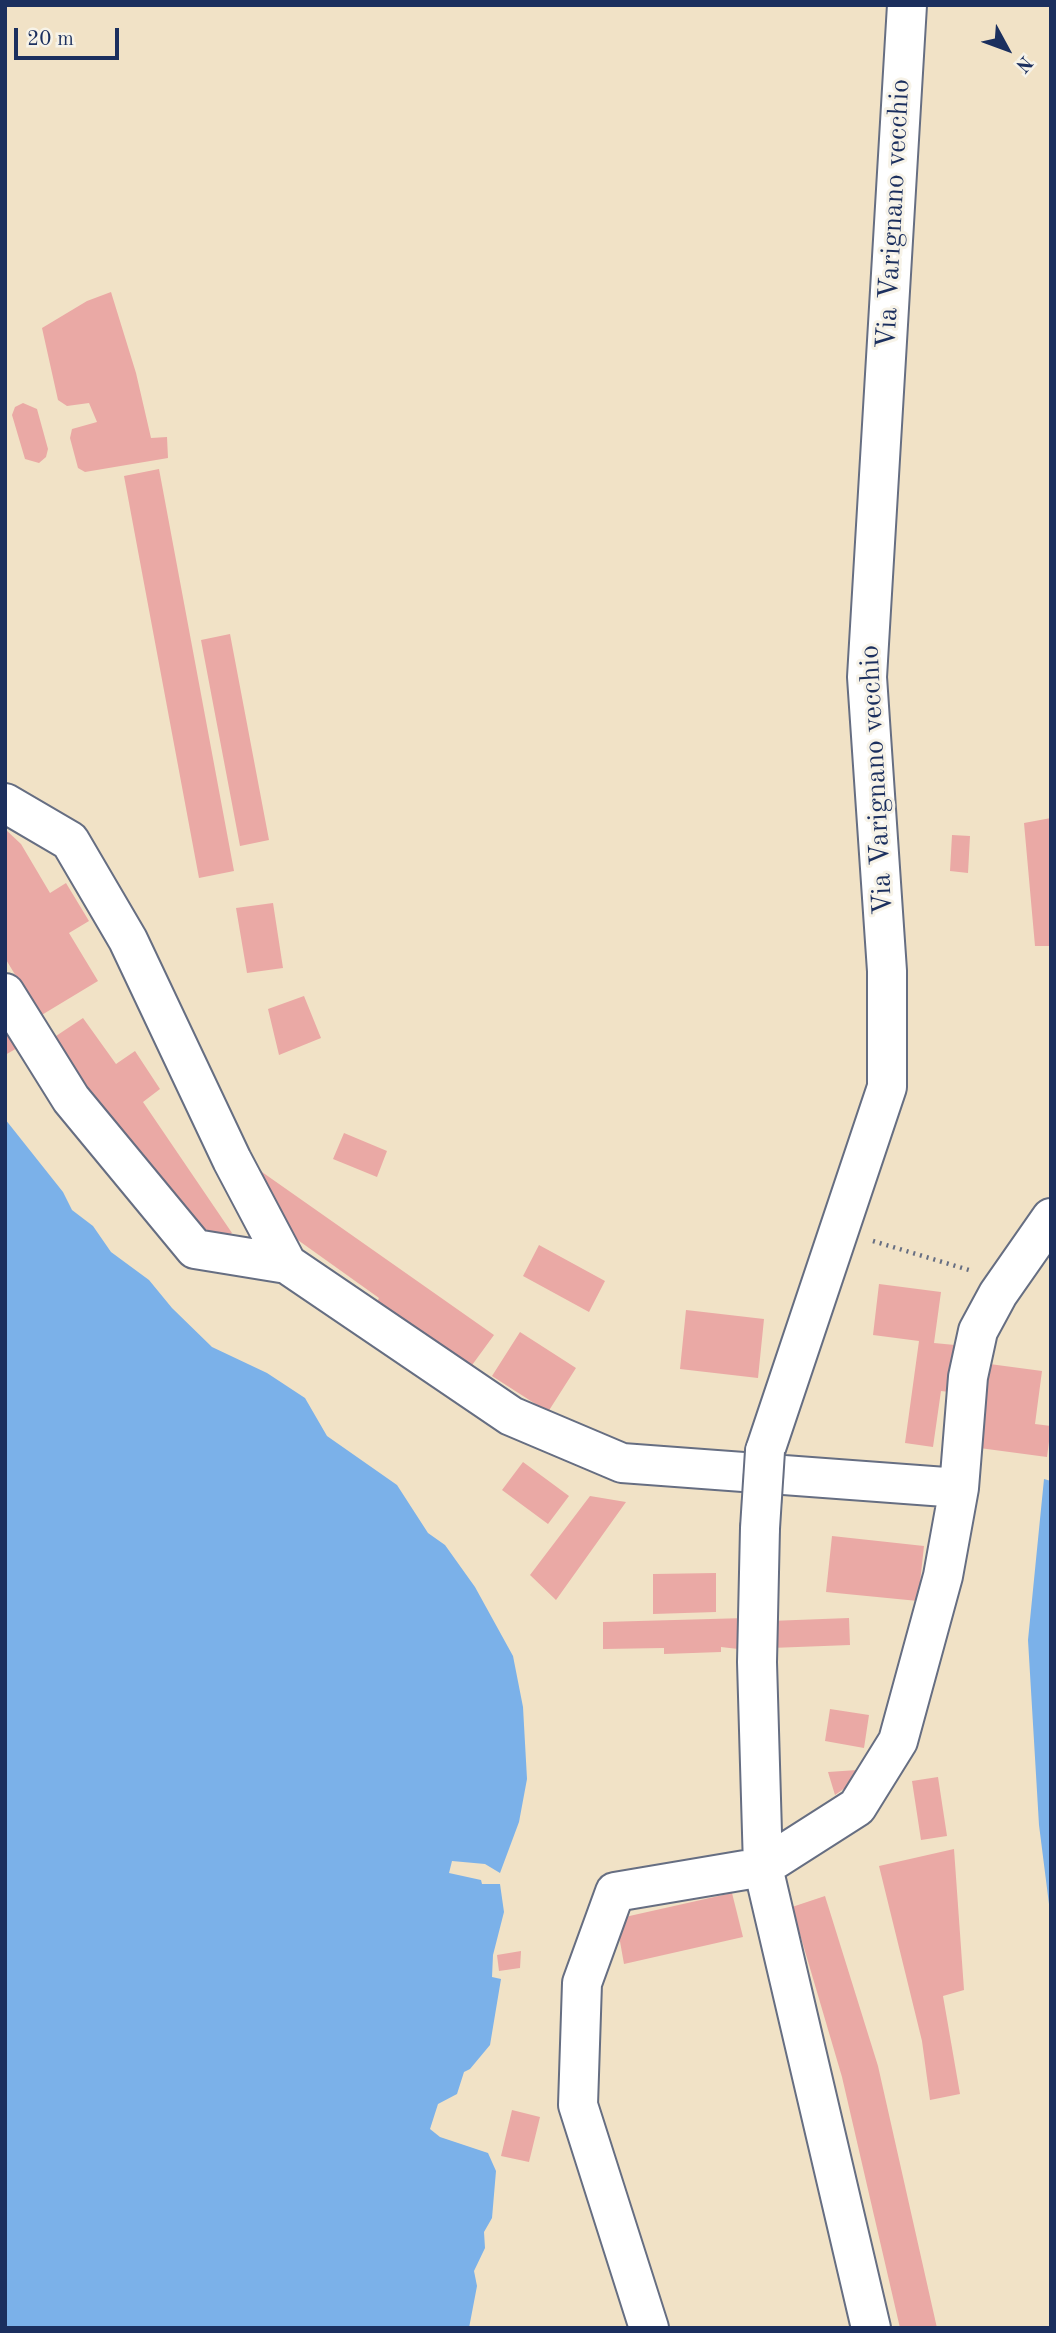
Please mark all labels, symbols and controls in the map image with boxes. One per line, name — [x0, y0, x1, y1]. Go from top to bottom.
scale bar — [18, 14, 122, 58]
north arrow — [972, 14, 1042, 84]
text: 20 m — [27, 29, 74, 50]
text: N — [1011, 51, 1035, 75]
street label: Via Varignano vecchio — [870, 78, 918, 350]
street label: Via Varignano vecchio — [853, 644, 901, 916]

